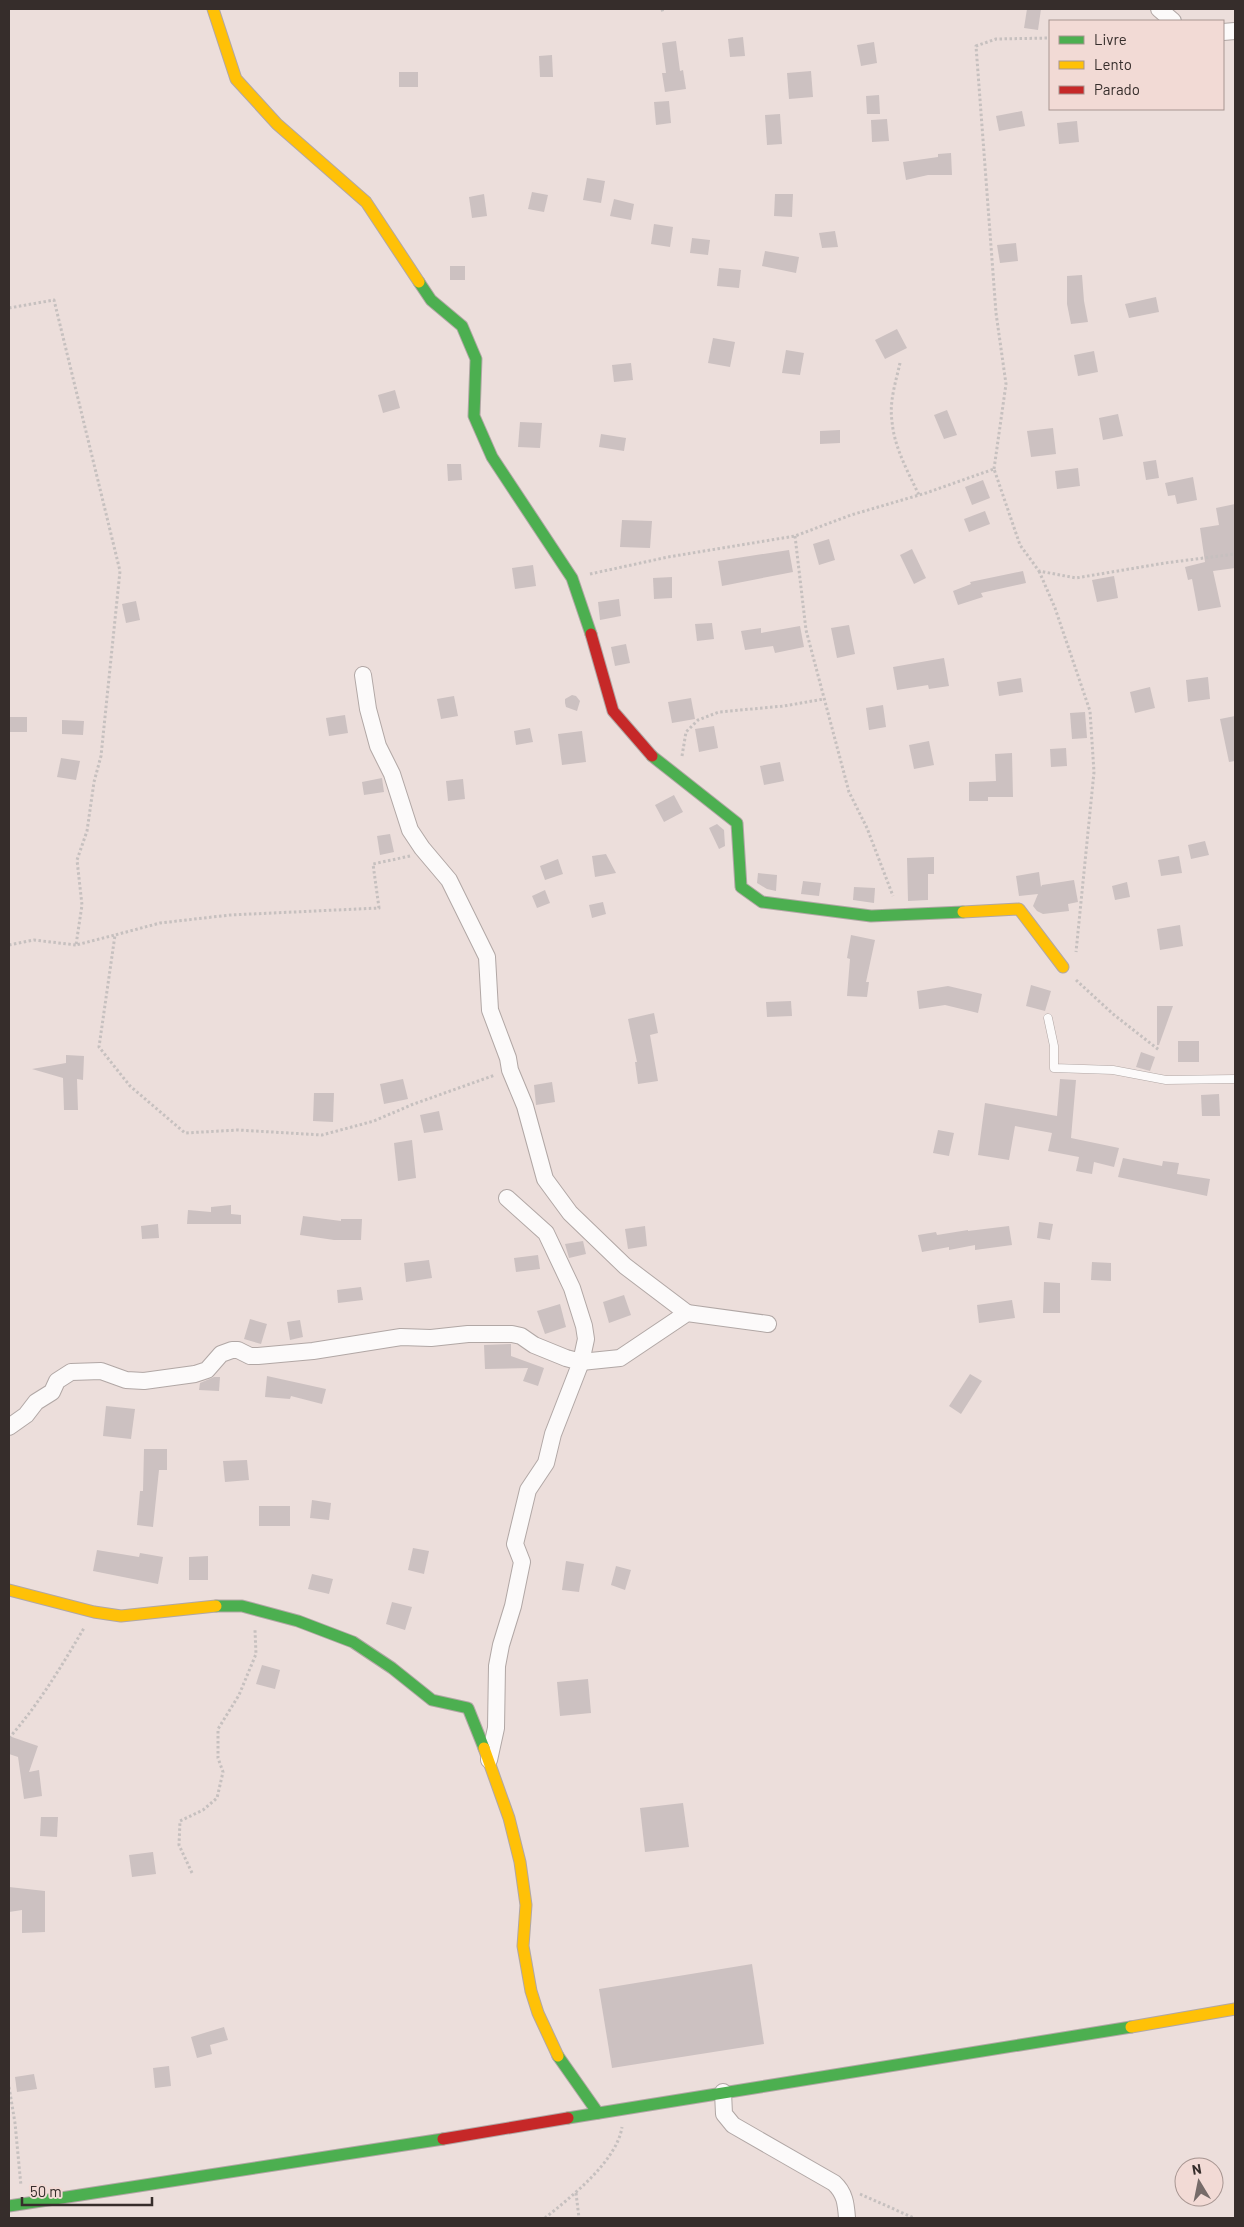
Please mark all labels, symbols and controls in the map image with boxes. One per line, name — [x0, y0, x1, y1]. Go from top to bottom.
legend — [1049, 20, 1224, 110]
text: Livre — [1094, 30, 1127, 48]
text: Lento — [1094, 55, 1132, 73]
text: Parado — [1094, 80, 1140, 98]
north arrow — [1174, 2157, 1224, 2207]
text: N — [1191, 2160, 1203, 2178]
scale bar — [22, 2174, 152, 2206]
text: 50 m — [30, 2182, 62, 2200]

